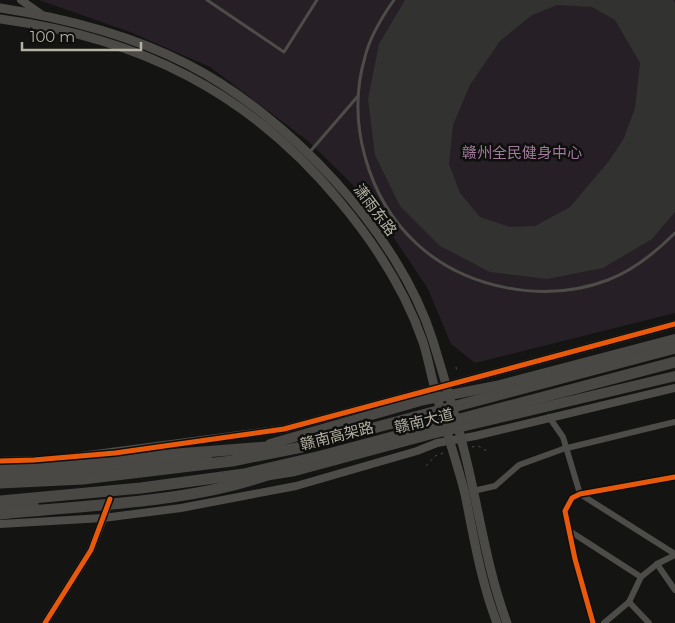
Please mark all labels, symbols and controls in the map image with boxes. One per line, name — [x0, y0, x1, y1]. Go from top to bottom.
scale bar — [22, 20, 141, 52]
text: 100 m — [30, 27, 75, 46]
park label: 赣州全民健身中心 — [462, 143, 582, 162]
street label: 潇雨东路 — [350, 180, 401, 239]
street label: 赣南大道 — [392, 404, 455, 437]
street label: 赣南高架路 — [298, 417, 376, 454]

